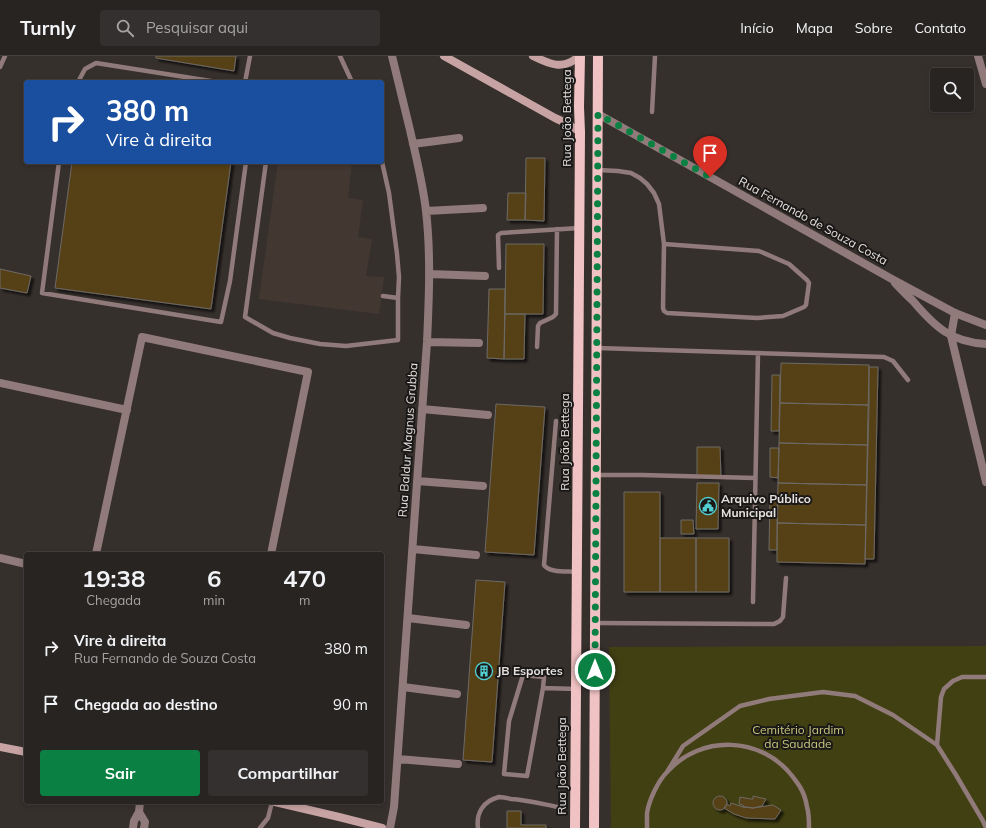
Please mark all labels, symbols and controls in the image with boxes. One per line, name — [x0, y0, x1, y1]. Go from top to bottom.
search box — [100, 10, 380, 46]
text: Turnly — [20, 16, 76, 40]
icon: search — [114, 17, 136, 39]
text: Pesquisar aqui — [146, 18, 248, 37]
text: Início — [740, 19, 774, 37]
text: Mapa — [796, 19, 833, 37]
text: Sobre — [855, 19, 893, 37]
text: Contato — [915, 19, 966, 37]
map controls — [930, 68, 974, 112]
button: search — [930, 68, 974, 112]
street label: Rua João Bettega — [559, 69, 574, 167]
text: 380 m — [106, 93, 189, 128]
icon: right — [40, 96, 92, 148]
text: Vire à direita — [106, 128, 212, 151]
pin — [693, 136, 727, 177]
icon: arrive — [699, 142, 721, 164]
street label: Rua Fernando de Souza Costa — [736, 173, 890, 268]
street label: Rua Baldur Magnus Grubba — [395, 362, 420, 518]
street label: Rua João Bettega — [557, 393, 572, 491]
place label: Arquivo Público Municipal — [721, 491, 811, 520]
public building icon: Arquivo Público Municipal — [698, 496, 718, 516]
text: 19:38 — [82, 563, 145, 593]
text: 6 — [207, 563, 221, 593]
text: 470 — [283, 563, 326, 593]
text: Chegada — [86, 592, 141, 608]
text: min — [203, 592, 225, 608]
text: m — [299, 592, 310, 608]
text: Vire à direita — [74, 631, 166, 650]
icon: right — [40, 637, 62, 659]
text: 380 m — [324, 639, 368, 658]
position arrow — [574, 649, 616, 691]
text: Rua Fernando de Souza Costa — [74, 650, 256, 666]
building icon: JB Esportes — [474, 661, 494, 681]
place label: JB Esportes — [497, 663, 563, 678]
icon: arrive — [40, 693, 62, 715]
text: Chegada ao destino — [74, 695, 218, 714]
text: 90 m — [333, 695, 368, 714]
street label: Rua João Bettega — [554, 717, 569, 815]
park label: Cemitério Jardim da Saudade — [752, 722, 844, 751]
button: Sair — [40, 750, 200, 796]
button: Compartilhar — [208, 750, 368, 796]

